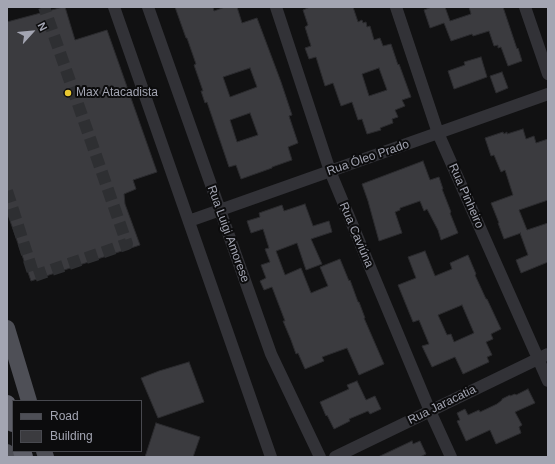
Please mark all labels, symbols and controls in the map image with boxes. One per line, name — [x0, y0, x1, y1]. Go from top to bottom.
north arrow — [12, 12, 52, 52]
text: N — [36, 20, 50, 33]
place label: Max Atacadista — [76, 86, 158, 100]
marker: Max Atacadista — [63, 88, 73, 98]
street label: Rua Óleo Prado — [325, 137, 411, 179]
street label: Rua Pinheiro — [445, 161, 487, 231]
street label: Rua Luigi Amorese — [204, 184, 252, 284]
street label: Rua Caviúna — [336, 200, 376, 270]
street label: Rua Jaracatia — [406, 382, 478, 428]
legend — [12, 400, 142, 452]
text: Road — [50, 409, 79, 423]
text: Building — [50, 429, 93, 443]

